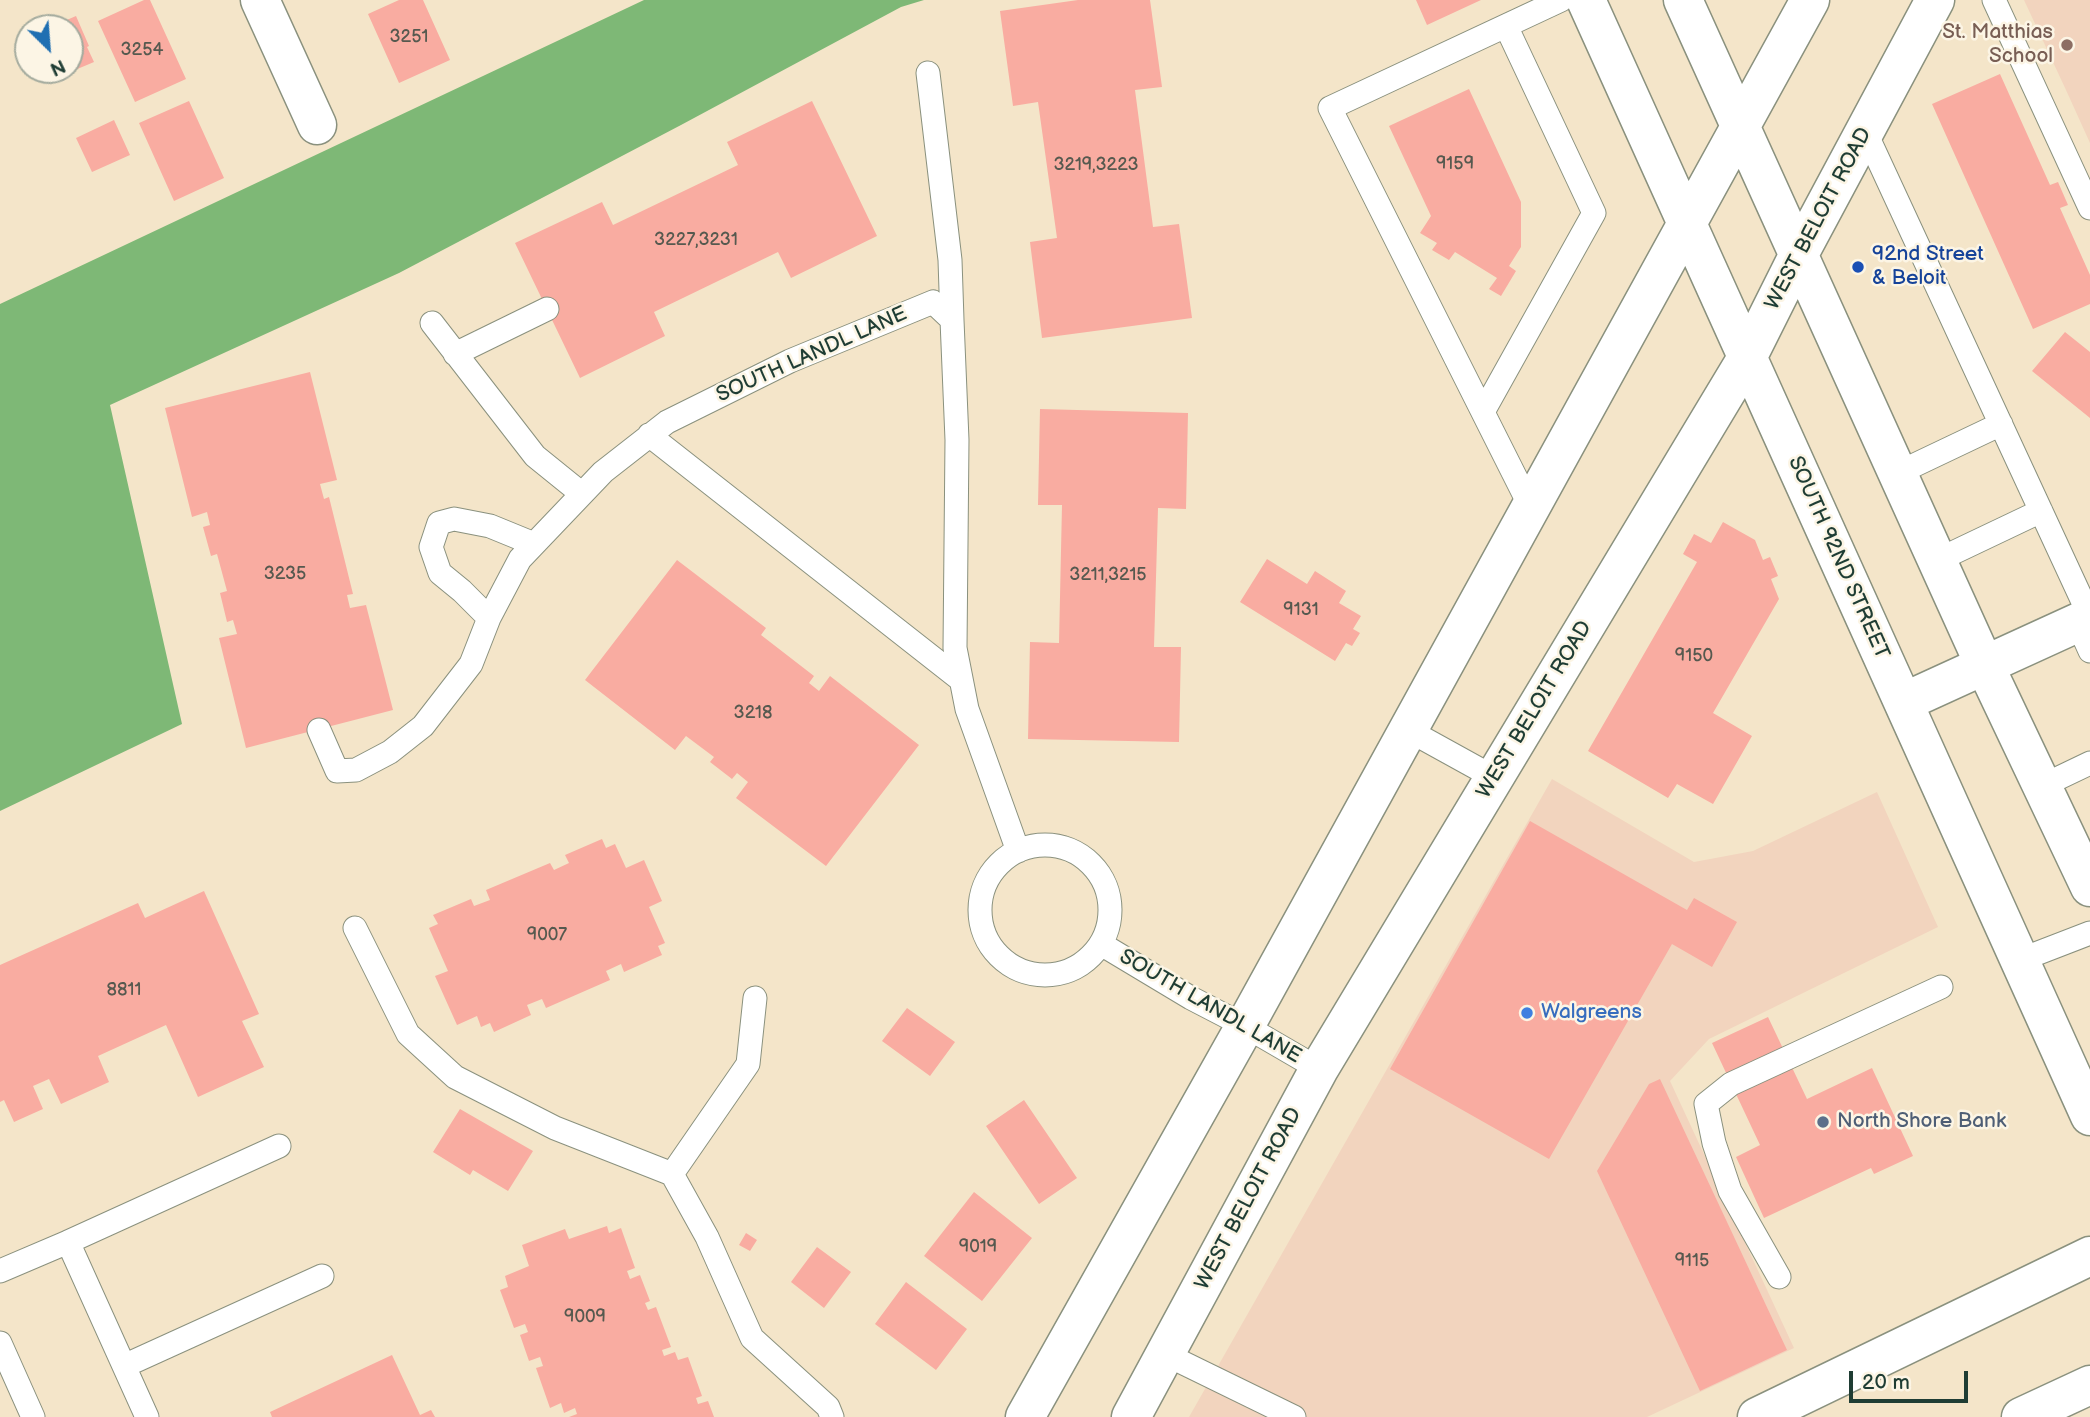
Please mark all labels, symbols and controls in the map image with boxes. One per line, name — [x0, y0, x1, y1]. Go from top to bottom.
north arrow — [14, 14, 84, 84]
place label: St. Matthias School — [1942, 20, 2053, 70]
house number: 3251 — [390, 26, 428, 48]
marker: St. Matthias School — [2059, 37, 2075, 53]
house number: 3254 — [121, 39, 163, 61]
text: N — [46, 53, 69, 80]
street label: WEST BELOIT ROAD — [1760, 124, 1878, 314]
house number: 9159 — [1436, 153, 1474, 175]
house number: 3219,3223 — [1053, 154, 1139, 176]
house number: 3227,3231 — [654, 229, 738, 251]
place label: 92nd Street & Beloit — [1872, 242, 1984, 292]
marker: 92nd Street & Beloit — [1850, 259, 1866, 275]
street label: SOUTH LANDL LANE — [713, 302, 911, 408]
street label: SOUTH 92ND STREET — [1782, 453, 1894, 663]
house number: 3235 — [264, 563, 306, 585]
house number: 3211,3215 — [1069, 564, 1147, 586]
house number: 9131 — [1283, 599, 1319, 621]
street label: WEST BELOIT ROAD — [1472, 617, 1598, 803]
house number: 9150 — [1675, 645, 1713, 667]
house number: 3218 — [734, 702, 772, 724]
house number: 9007 — [527, 924, 567, 946]
street label: SOUTH LANDL LANE — [1114, 945, 1306, 1069]
house number: 8811 — [107, 979, 141, 1001]
place label: Walgreens — [1541, 1000, 1642, 1026]
marker: Walgreens — [1519, 1005, 1535, 1021]
street label: WEST BELOIT ROAD — [1190, 1104, 1308, 1294]
place label: North Shore Bank — [1837, 1109, 2006, 1135]
marker: North Shore Bank — [1815, 1114, 1831, 1130]
house number: 9019 — [959, 1236, 997, 1258]
house number: 9115 — [1675, 1250, 1709, 1272]
house number: 9009 — [564, 1306, 606, 1328]
scale bar — [1852, 1358, 1971, 1402]
text: 20 m — [1862, 1370, 1910, 1395]

